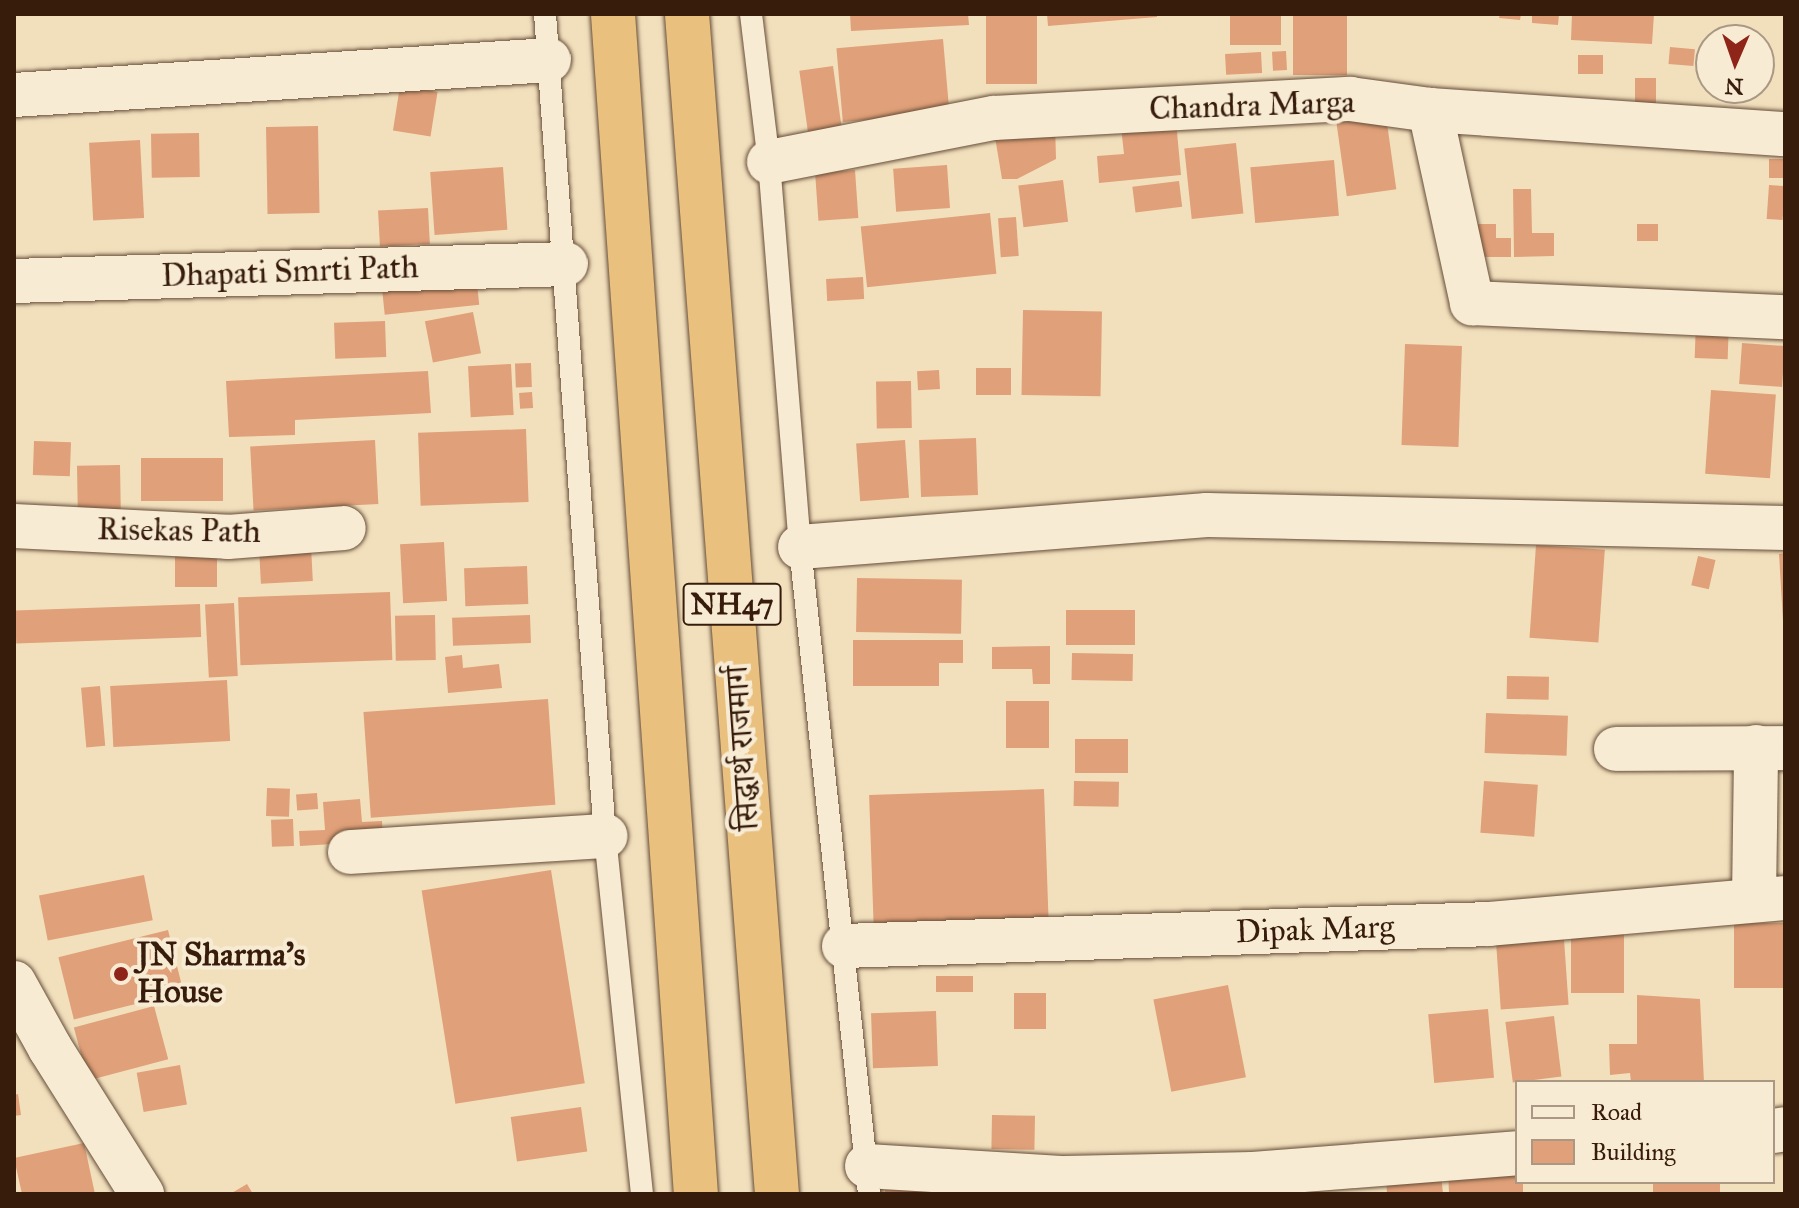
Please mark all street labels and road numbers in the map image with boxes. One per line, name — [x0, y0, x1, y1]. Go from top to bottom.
street label: Chandra Marga — [1148, 83, 1356, 129]
street label: Dhapati Smrti Path — [161, 248, 419, 296]
street label: Risekas Path — [97, 510, 261, 552]
road number: NH47 — [682, 578, 782, 630]
street label: सिद्धार्थ राजमार्ग — [718, 664, 768, 832]
street label: Dipak Marg — [1235, 908, 1395, 952]

